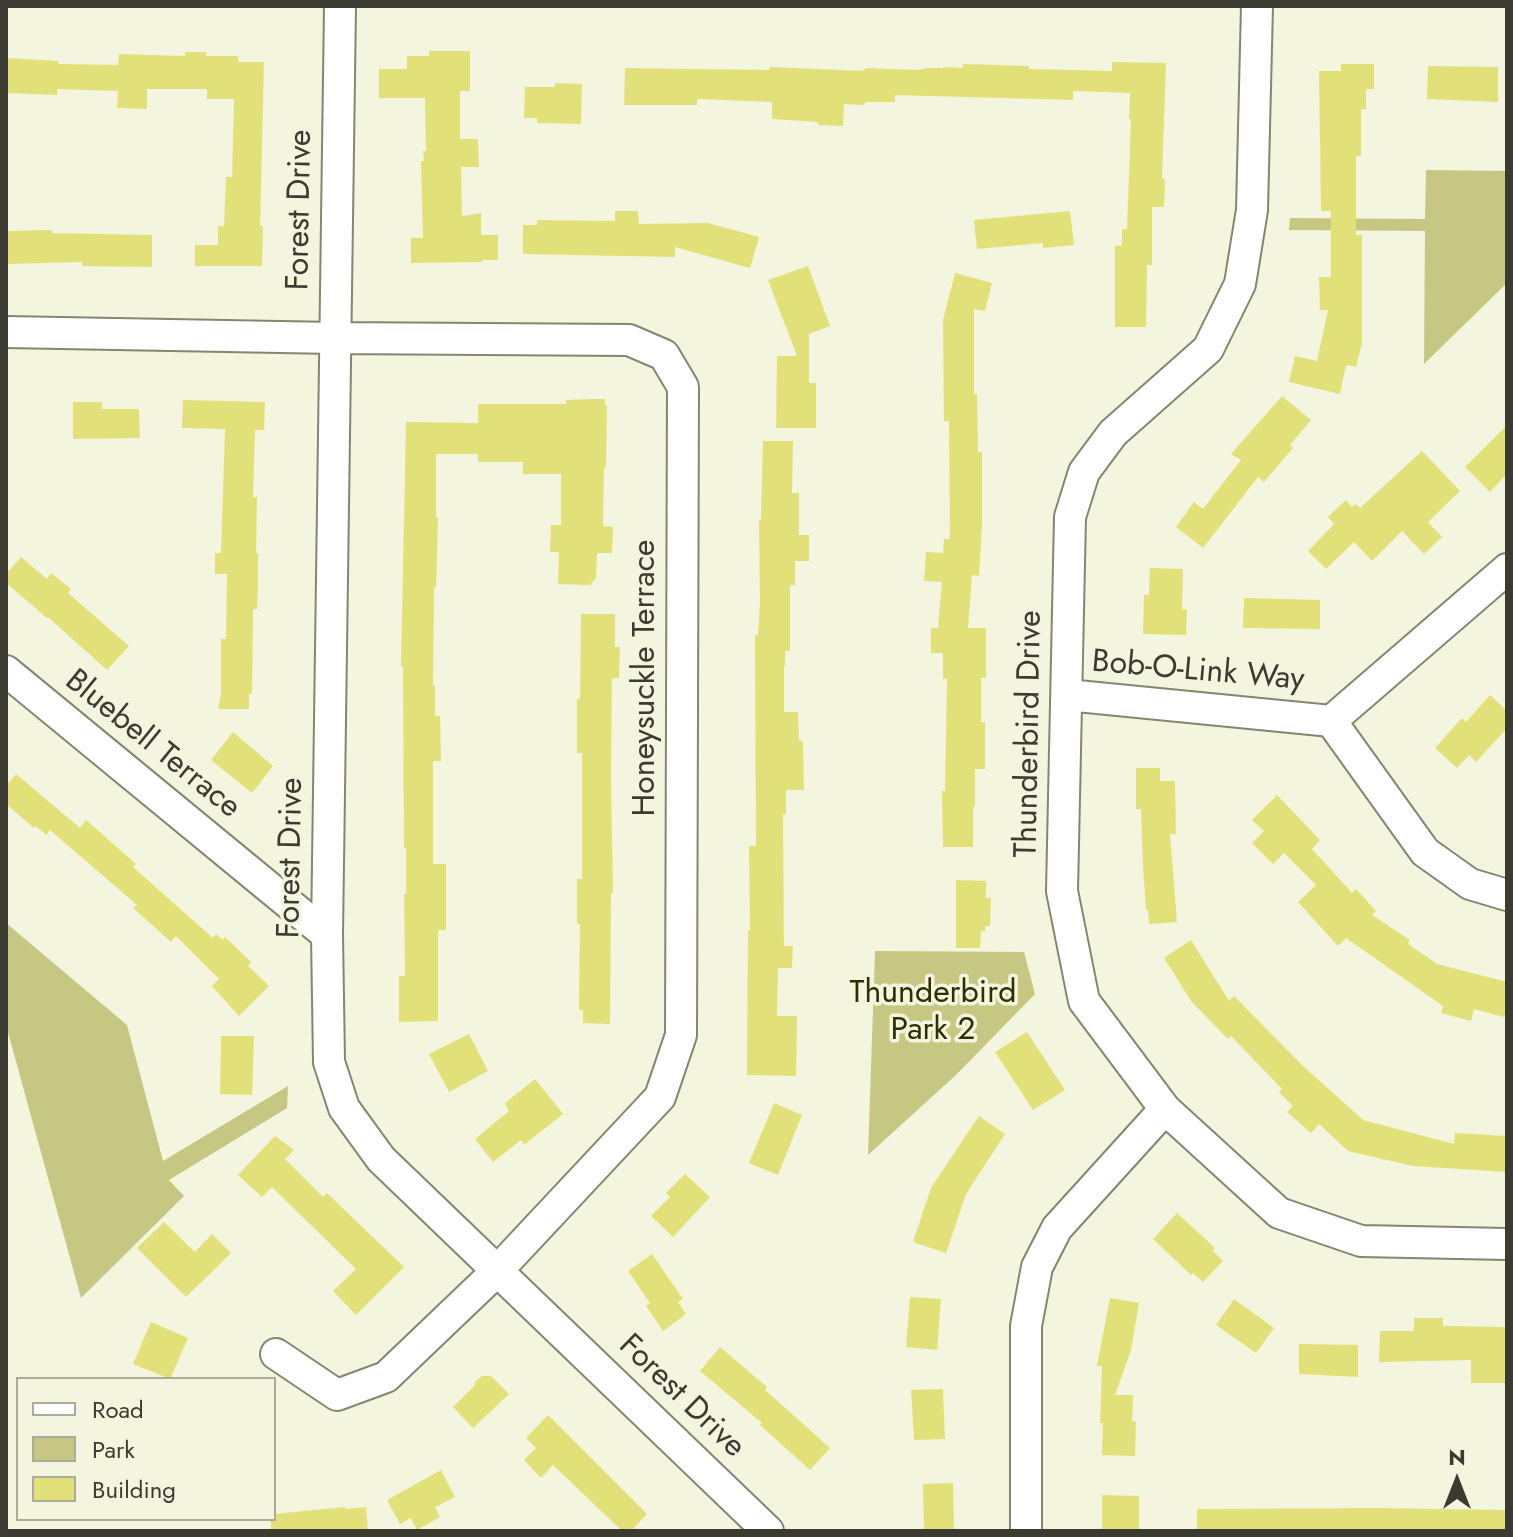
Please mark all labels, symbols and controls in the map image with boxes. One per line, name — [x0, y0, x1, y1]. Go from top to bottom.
street label: Forest Drive — [280, 129, 322, 291]
street label: Honeysuckle Terrace — [627, 539, 665, 817]
street label: Thunderbird Drive — [1009, 610, 1051, 858]
street label: Bob-O-Link Way — [1090, 644, 1306, 700]
street label: Bluebell Terrace — [56, 662, 248, 828]
street label: Forest Drive — [271, 777, 313, 939]
park label: Thunderbird Park 2 — [850, 975, 1016, 1050]
street label: Forest Drive — [610, 1327, 752, 1467]
legend — [16, 1377, 276, 1521]
text: Road — [92, 1392, 144, 1427]
text: Park — [92, 1432, 135, 1467]
north arrow — [1417, 1441, 1497, 1521]
text: N — [1448, 1441, 1466, 1473]
text: Building — [92, 1472, 176, 1507]

